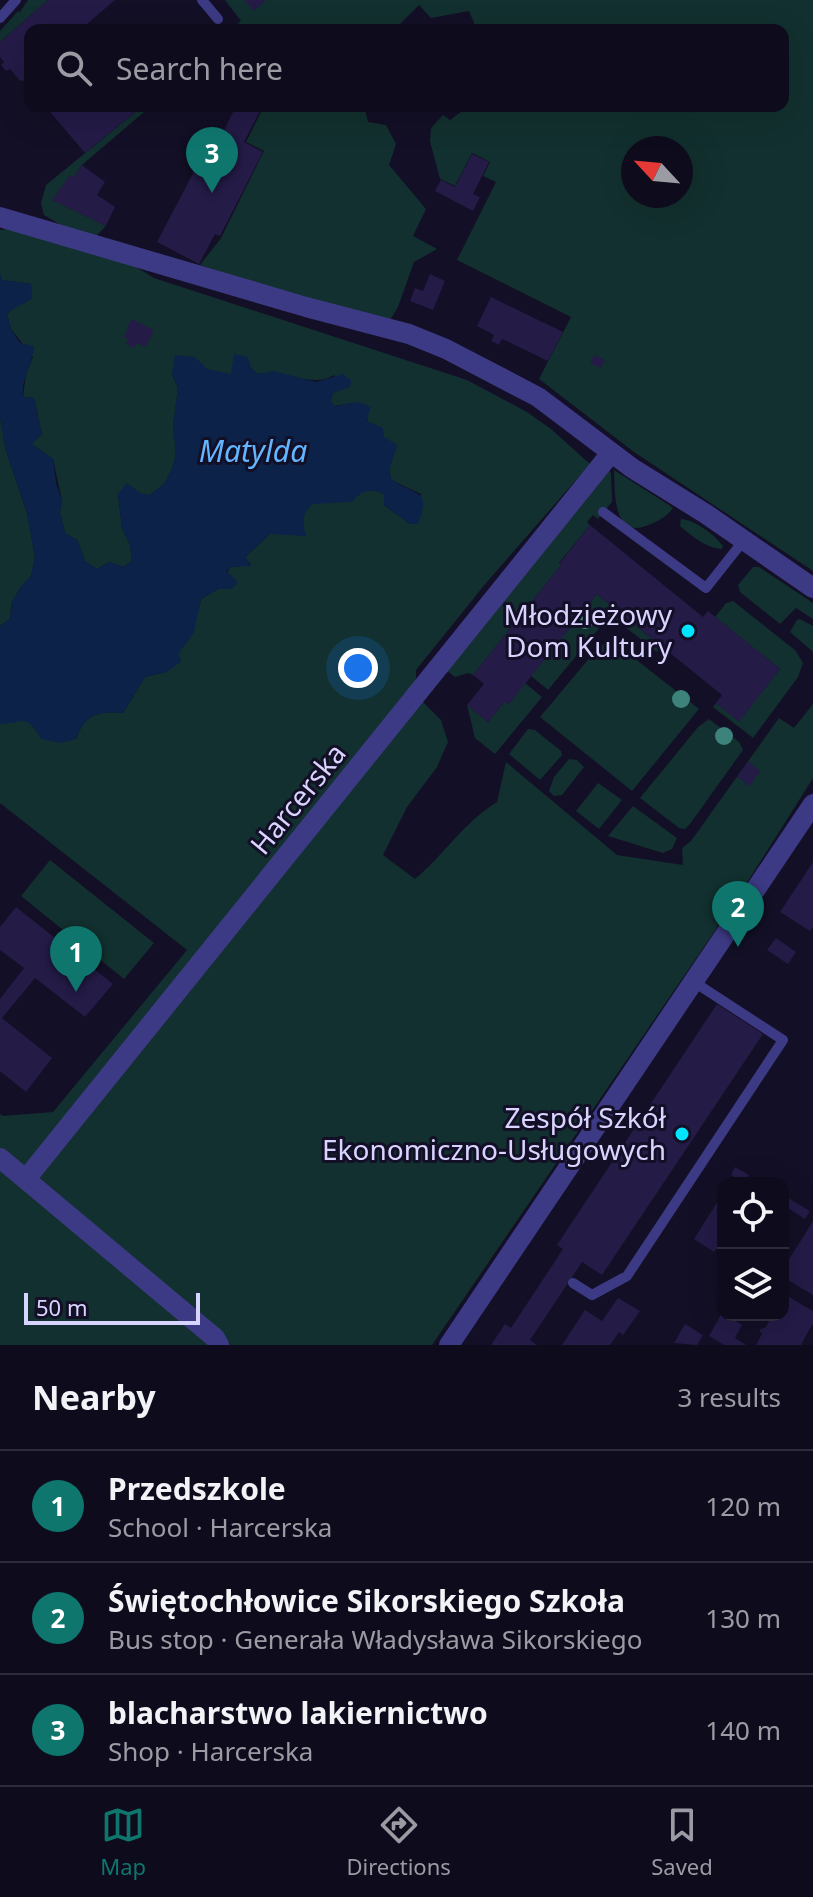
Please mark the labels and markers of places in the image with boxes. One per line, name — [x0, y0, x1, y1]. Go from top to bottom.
pin: 3 — [186, 127, 238, 193]
place label: Młodzieżowy Dom Kultury — [503, 595, 673, 665]
marker: Młodzieżowy Dom Kultury — [679, 622, 697, 640]
pin: 2 — [712, 881, 764, 947]
pin: 1 — [50, 926, 102, 992]
place label: Zespół Szkół Ekonomiczno-Usługowych — [322, 1098, 667, 1168]
marker: Zespół Szkół Ekonomiczno-Usługowych — [673, 1125, 691, 1143]

